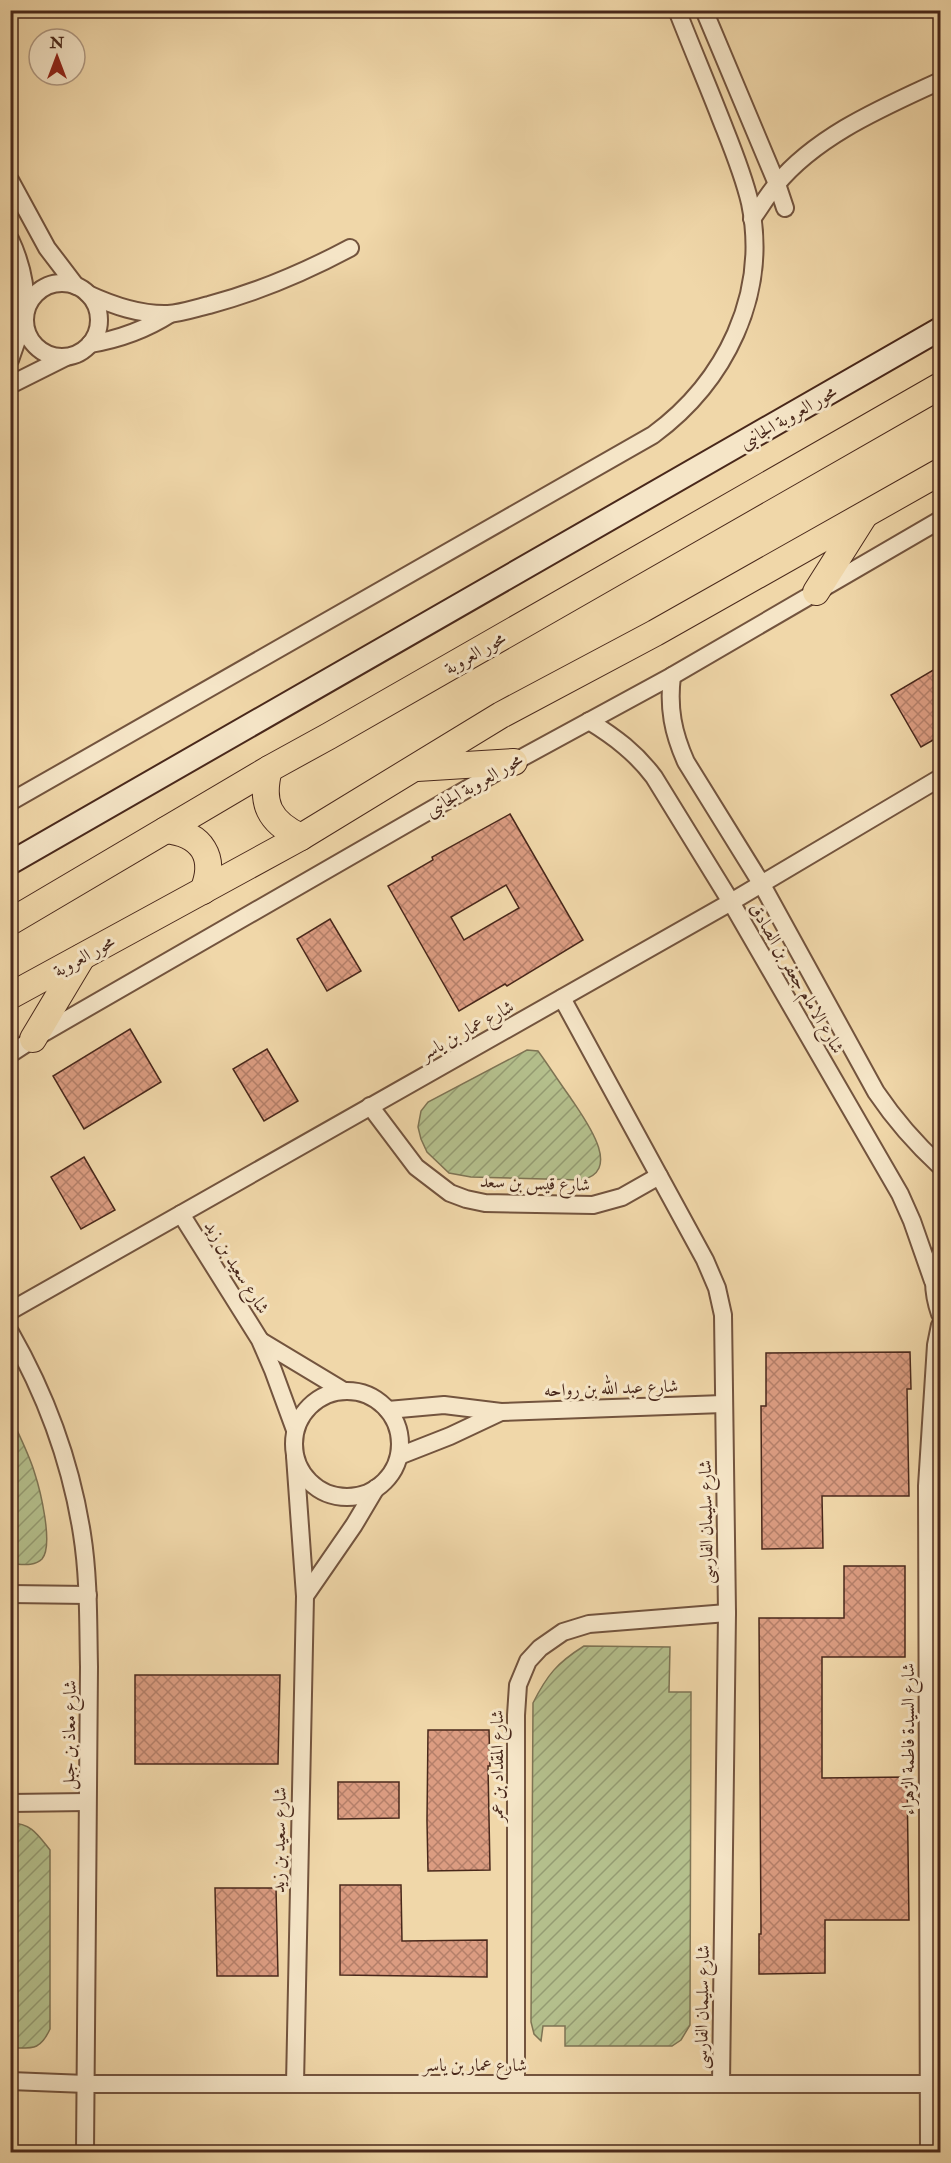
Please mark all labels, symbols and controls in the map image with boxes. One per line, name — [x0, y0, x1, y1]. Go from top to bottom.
north arrow — [27, 27, 87, 87]
text: N — [49, 33, 65, 53]
street label: محور العروبة الجانبى — [736, 380, 842, 456]
street label: محور العروبة — [441, 627, 510, 680]
street label: محور العروبة الجانبى — [422, 748, 528, 824]
street label: شارع الامام جعفر بن الصادق — [740, 899, 849, 1060]
street label: محور العروبة — [49, 930, 119, 983]
street label: شارع عمار بن ياسر — [415, 995, 520, 1069]
street label: شارع قيس بن سعد — [479, 1170, 591, 1200]
street label: شارع سعيد بن زيد — [196, 1216, 274, 1320]
street label: شارع عبد الله بن رواحه — [543, 1372, 679, 1405]
street label: شارع سليمان الفارسى — [694, 1460, 722, 1584]
street label: شارع السيدة فاطمة الزهراء — [897, 1663, 923, 1815]
street label: شارع معاذ بن جبل — [57, 1680, 85, 1790]
street label: شارع المقداد بن عمر — [486, 1710, 512, 1824]
street label: شارع سعيد بن زيد — [267, 1787, 295, 1893]
street label: شارع سليمان الفارسى — [690, 1945, 718, 2069]
street label: شارع عمار بن ياسر — [421, 2054, 527, 2080]

